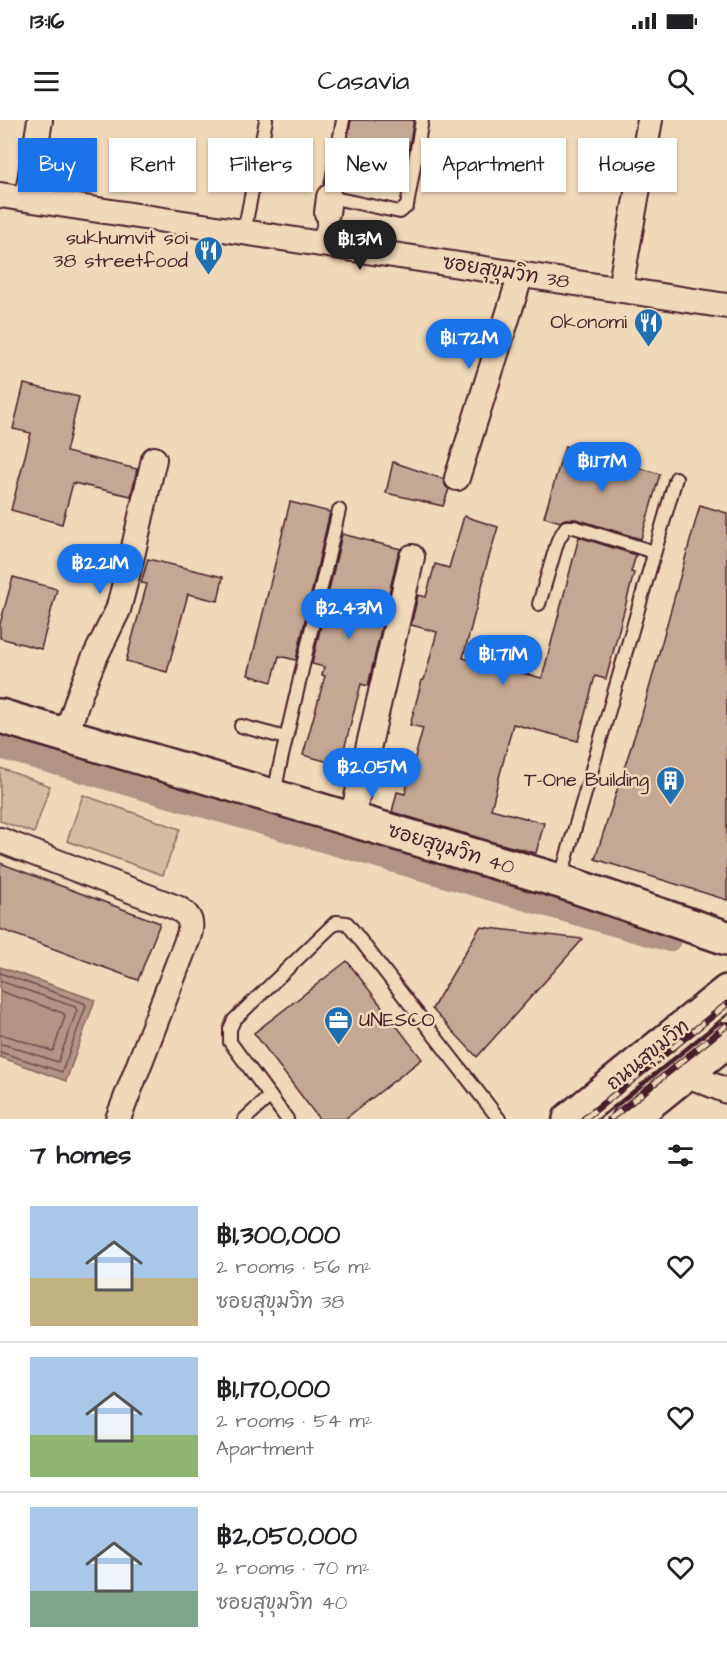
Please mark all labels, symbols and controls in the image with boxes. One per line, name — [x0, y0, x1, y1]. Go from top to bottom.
text: 13:16 — [30, 6, 64, 37]
text: Casavia — [318, 62, 409, 100]
icon: menu — [30, 65, 63, 98]
icon: search — [664, 65, 697, 98]
chip: Buy — [18, 138, 97, 192]
chip: Rent — [109, 138, 196, 192]
chip: Filters — [208, 138, 313, 192]
chip: New — [325, 138, 409, 192]
chip: Apartment — [421, 138, 566, 192]
chip: House — [578, 138, 677, 192]
pin: ฿1.3M — [318, 220, 402, 271]
place label: sukhumvit soi 38 streetfood — [53, 224, 188, 275]
text: ฿1.3M — [338, 225, 382, 253]
restaurant icon: sukhumvit soi 38 streetfood — [193, 234, 225, 276]
street label: ซอยสุขุมวิท 38 — [440, 248, 572, 297]
restaurant icon: Okonomi — [632, 306, 664, 348]
place label: Okonomi — [550, 308, 627, 336]
pin: ฿1.72M — [420, 319, 518, 370]
text: ฿1.72M — [440, 324, 498, 352]
pin: ฿1.17M — [553, 442, 651, 493]
text: ฿1.17M — [577, 447, 627, 475]
pin: ฿2.21M — [51, 544, 149, 595]
text: ฿2.21M — [71, 549, 129, 577]
pin: ฿2.43M — [300, 589, 398, 640]
text: ฿2.43M — [315, 594, 383, 622]
pin: ฿1.71M — [454, 635, 552, 686]
text: ฿1.71M — [478, 640, 528, 668]
pin: ฿2.05M — [323, 748, 421, 799]
text: ฿2.05M — [337, 753, 407, 781]
building icon: T-One Building — [654, 764, 686, 806]
place label: T-One Building — [524, 766, 649, 795]
street label: ซอยสุขุมวิท 40 — [384, 816, 518, 883]
office icon: UNESCO — [322, 1004, 354, 1046]
place label: UNESCO — [359, 1006, 435, 1034]
street label: ถนนสุขุมวิท — [600, 1013, 696, 1098]
text: 7 homes — [30, 1137, 131, 1173]
icon: filters — [664, 1139, 697, 1172]
text: ฿1,300,000 — [216, 1217, 340, 1253]
icon: home — [78, 1230, 150, 1302]
icon: heart — [664, 1250, 697, 1283]
text: 2 rooms · 56 m² — [216, 1253, 371, 1281]
text: ซอยสุขุมวิท 38 — [216, 1288, 344, 1316]
text: ฿1,170,000 — [216, 1371, 330, 1407]
icon: home — [78, 1381, 150, 1453]
icon: heart — [664, 1401, 697, 1434]
text: 2 rooms · 54 m² — [216, 1407, 372, 1435]
text: Apartment — [216, 1435, 314, 1463]
text: ฿2,050,000 — [216, 1518, 357, 1554]
icon: home — [78, 1531, 150, 1603]
icon: heart — [664, 1551, 697, 1584]
text: 2 rooms · 70 m² — [216, 1554, 369, 1582]
text: ซอยสุขุมวิท 40 — [216, 1589, 347, 1617]

